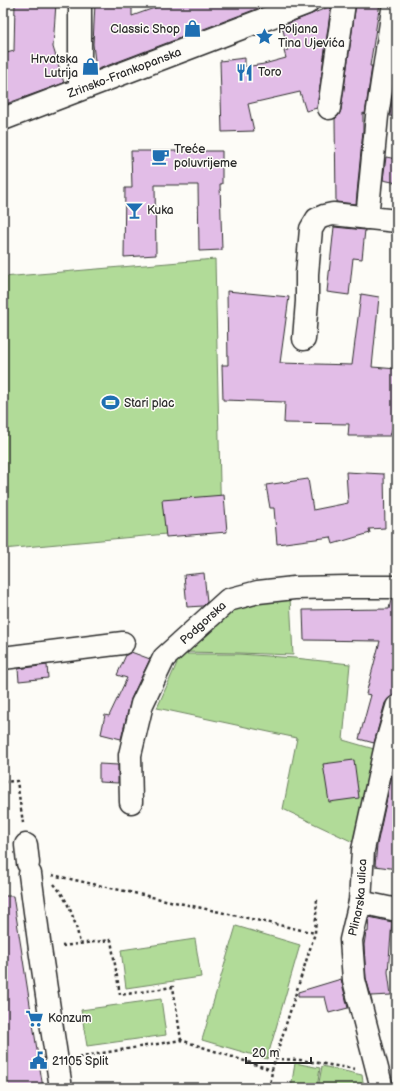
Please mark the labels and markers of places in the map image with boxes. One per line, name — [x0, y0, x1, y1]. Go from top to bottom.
shop icon: Classic Shop — [183, 19, 203, 39]
place label: Classic Shop — [110, 22, 180, 37]
place label: Poljana Tina Ujevića — [278, 22, 345, 51]
place icon: Poljana Tina Ujevića — [255, 26, 275, 46]
place label: Hrvatska Lutrija — [31, 52, 78, 81]
shop icon: Hrvatska Lutrija — [81, 56, 101, 76]
restaurant icon: Toro — [235, 62, 255, 82]
place label: Toro — [258, 65, 282, 80]
place label: Treće poluvrijeme — [174, 142, 237, 171]
cafe icon: Treće poluvrijeme — [151, 146, 171, 166]
bar icon: Kuka — [124, 200, 144, 220]
place label: Kuka — [147, 203, 174, 218]
sports icon: Stari plac — [101, 393, 121, 413]
place label: Stari plac — [124, 396, 174, 411]
supermarket icon: Konzum — [25, 1008, 45, 1028]
place label: Konzum — [48, 1011, 92, 1026]
public building icon: 21105 Split — [29, 1051, 49, 1071]
place label: 21105 Split — [52, 1054, 109, 1069]

